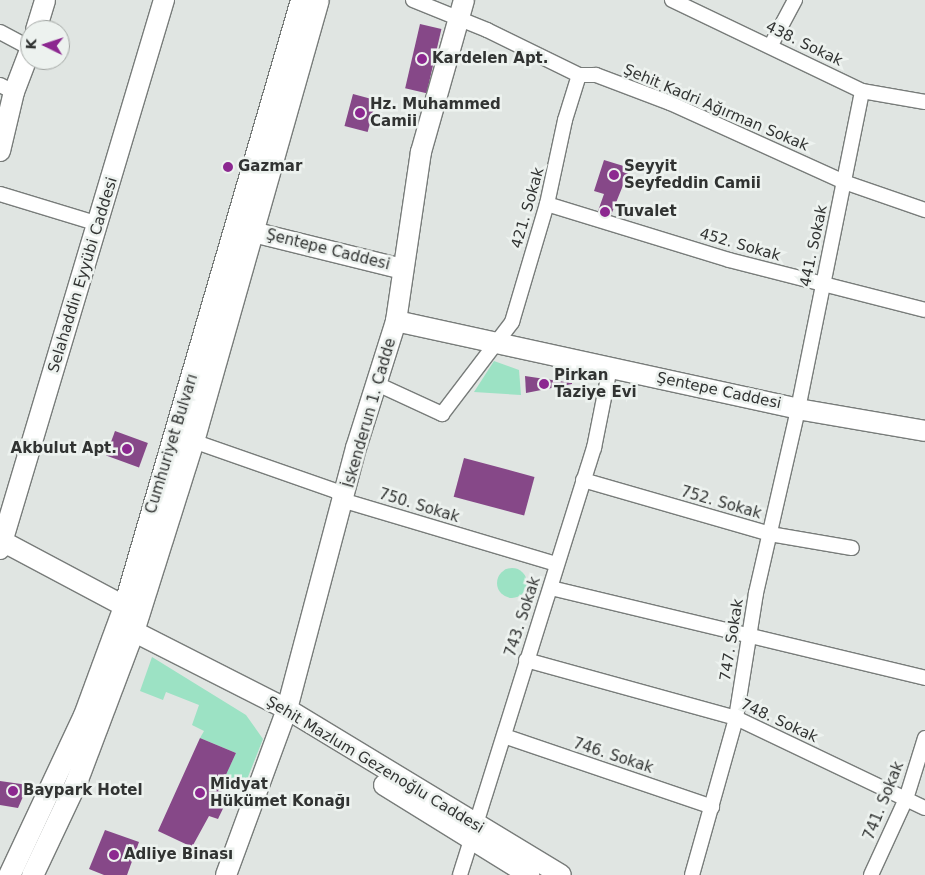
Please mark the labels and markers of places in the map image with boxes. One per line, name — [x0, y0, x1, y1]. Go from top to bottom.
place label: Kardelen Apt. — [432, 50, 548, 68]
marker: Kardelen Apt. — [416, 53, 428, 65]
place label: Hz. Muhammed Camii — [370, 95, 501, 130]
marker: Hz. Muhammed Camii — [354, 107, 366, 119]
place label: Seyyit Seyfeddin Camii — [624, 157, 761, 192]
place label: Gazmar — [238, 158, 302, 176]
marker: Gazmar — [222, 161, 234, 173]
marker: Seyyit Seyfeddin Camii — [608, 169, 620, 181]
place label: Tuvalet — [615, 203, 677, 221]
marker: Tuvalet — [599, 206, 611, 218]
place label: Pirkan Taziye Evi — [554, 366, 637, 401]
marker: Pirkan Taziye Evi — [538, 378, 550, 390]
place label: Akbulut Apt. — [11, 440, 117, 458]
marker: Akbulut Apt. — [121, 443, 133, 455]
place label: Midyat Hükümet Konağı — [210, 775, 350, 810]
place label: Baypark Hotel — [23, 782, 143, 800]
marker: Baypark Hotel — [7, 785, 19, 797]
marker: Midyat Hükümet Konağı — [194, 787, 206, 799]
place label: Adliye Binası — [124, 846, 233, 864]
marker: Adliye Binası — [108, 849, 120, 861]

